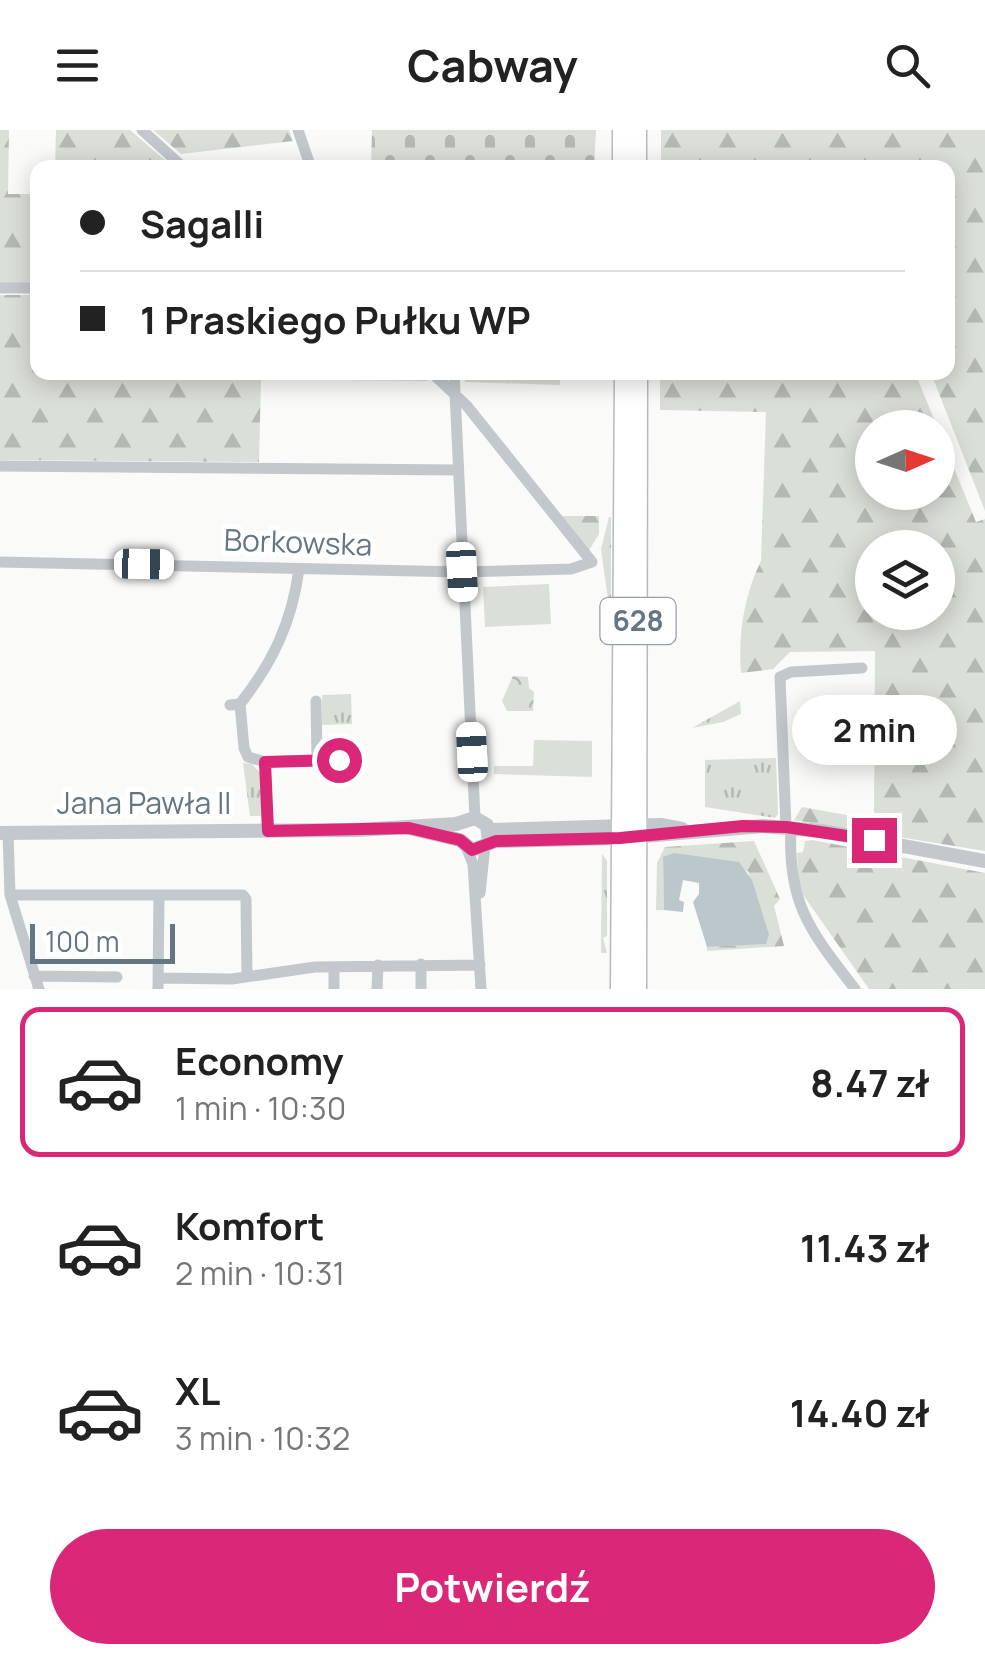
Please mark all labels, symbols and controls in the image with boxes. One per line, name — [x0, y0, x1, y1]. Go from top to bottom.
text: Cabway — [407, 34, 578, 96]
icon: menu — [50, 38, 105, 93]
icon: search — [880, 38, 935, 93]
text: Sagalli — [140, 197, 264, 249]
text: 1 Praskiego Pułku WP — [140, 293, 530, 345]
north arrow — [855, 410, 955, 510]
map controls — [855, 410, 955, 630]
street label: Borkowska — [223, 518, 373, 565]
button: layers — [855, 530, 955, 630]
car — [445, 541, 479, 603]
car — [114, 548, 174, 580]
road number: 628 — [600, 598, 676, 644]
callout: 2 min — [792, 695, 956, 765]
text: 2 min — [833, 708, 916, 752]
car — [455, 721, 489, 783]
route start — [317, 738, 362, 783]
street label: Jana Pawła II — [57, 782, 231, 823]
route end — [852, 818, 897, 863]
scale bar — [30, 919, 175, 964]
text: 100 m — [45, 922, 119, 960]
text: Economy — [175, 1034, 344, 1086]
icon: car — [55, 1037, 145, 1127]
text: 8.47 zł — [810, 1056, 930, 1108]
text: 1 min · 10:30 — [175, 1086, 346, 1130]
text: Komfort — [175, 1199, 324, 1251]
icon: car — [55, 1202, 145, 1292]
text: 11.43 zł — [800, 1221, 930, 1273]
text: 2 min · 10:31 — [175, 1251, 345, 1295]
text: XL — [175, 1364, 220, 1416]
icon: car — [55, 1367, 145, 1457]
text: 14.40 zł — [790, 1386, 930, 1438]
text: 3 min · 10:32 — [175, 1416, 350, 1460]
button: Potwierdź — [50, 1529, 935, 1644]

